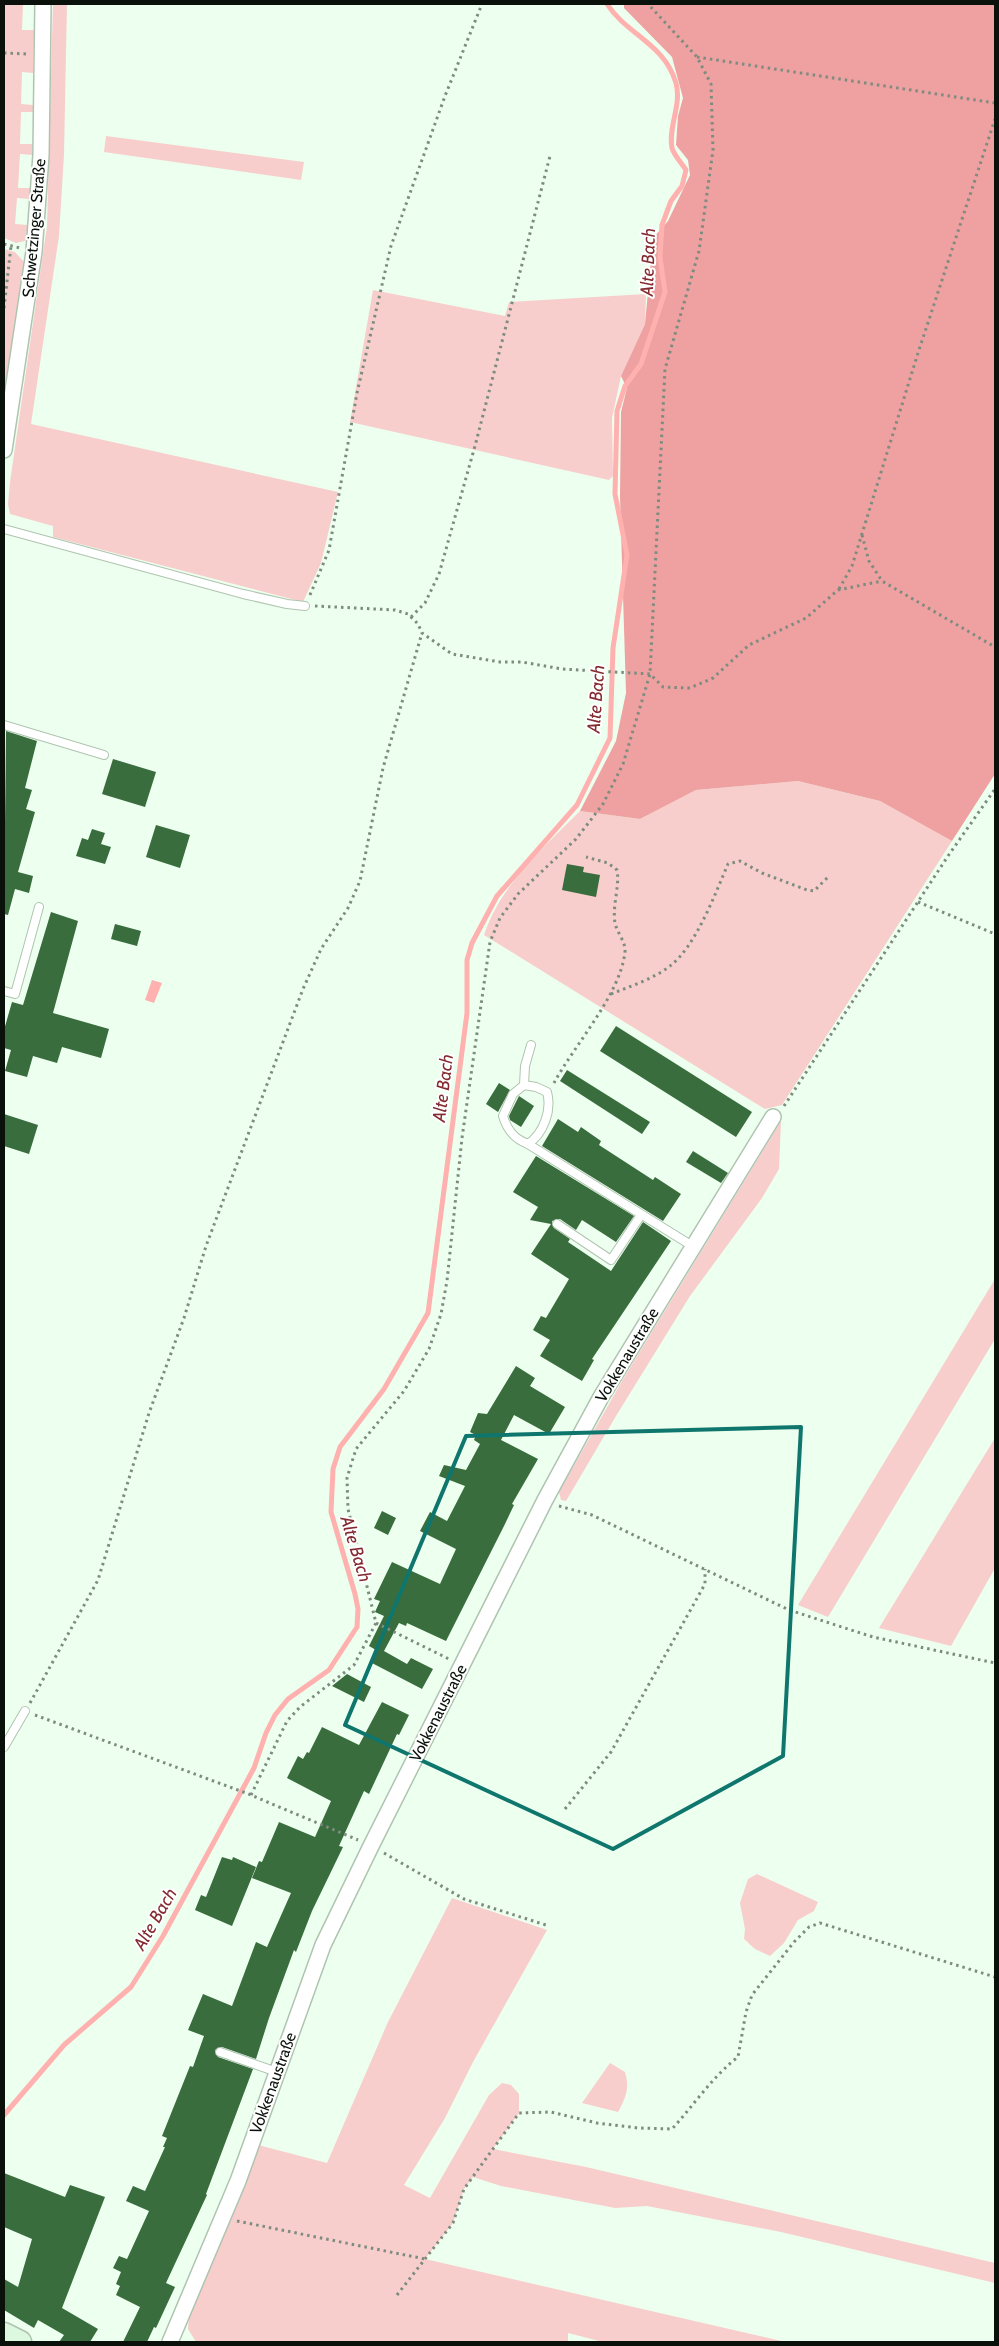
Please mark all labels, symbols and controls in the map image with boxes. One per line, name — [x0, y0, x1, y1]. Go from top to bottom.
street label: Schwetzinger Straße — [18, 158, 50, 298]
water label: Alte Bach — [636, 228, 660, 297]
water label: Alte Bach — [583, 664, 609, 735]
water label: Alte Bach — [428, 1053, 458, 1124]
street label: Vokkenaustraße — [591, 1304, 663, 1406]
water label: Alte Bach — [335, 1512, 376, 1585]
street label: Vokkenaustraße — [405, 1661, 471, 1765]
water label: Alte Bach — [128, 1884, 182, 1955]
street label: Vokkenaustraße — [246, 2030, 300, 2136]

